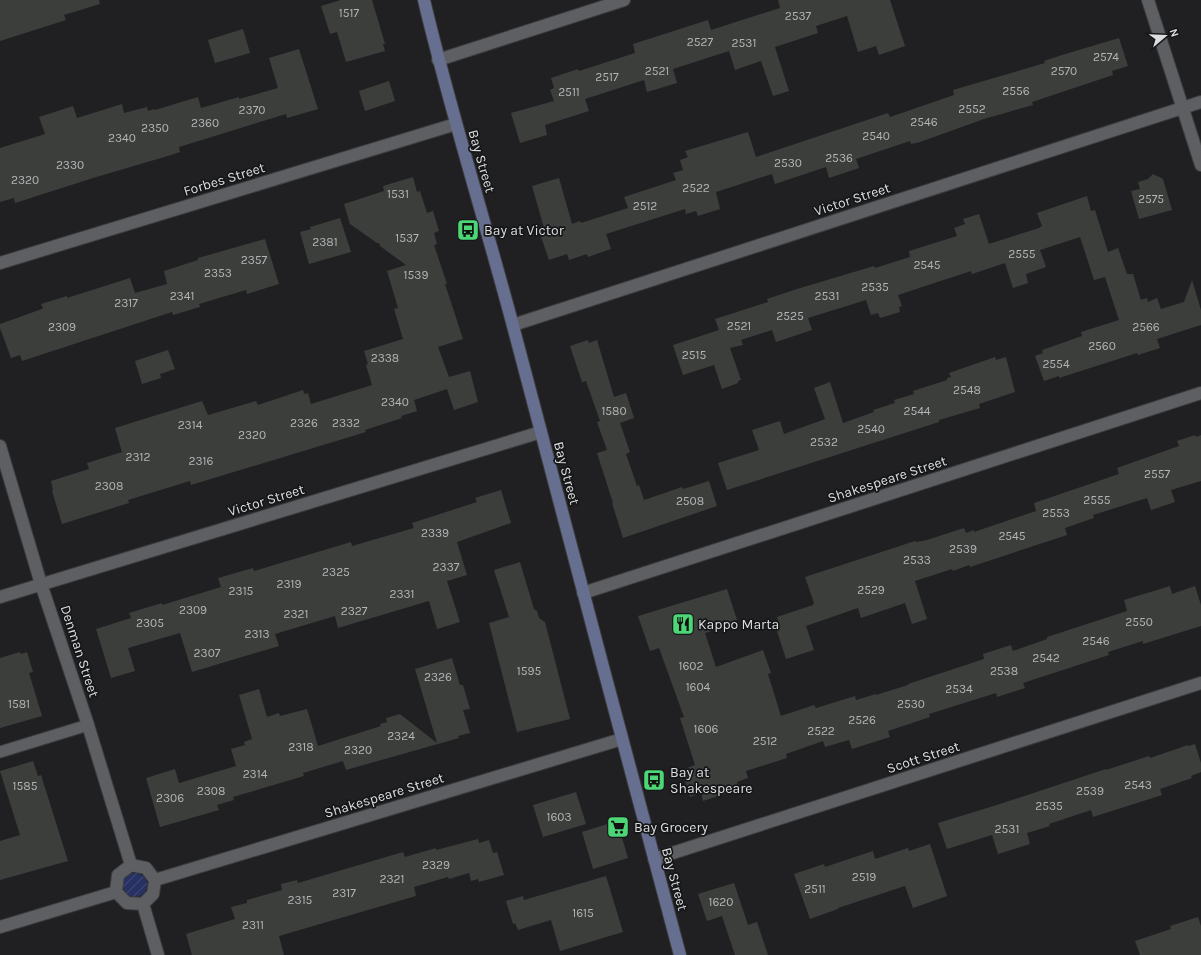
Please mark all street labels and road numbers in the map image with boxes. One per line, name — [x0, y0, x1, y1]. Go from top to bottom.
street label: Bay Street — [464, 128, 499, 195]
street label: Forbes Street — [181, 159, 267, 200]
street label: Victor Street — [812, 179, 892, 220]
street label: Bay Street — [550, 440, 583, 507]
street label: Shakespeare Street — [825, 452, 949, 507]
street label: Victor Street — [226, 481, 306, 520]
street label: Denman Street — [57, 603, 102, 699]
street label: Scott Street — [885, 738, 962, 777]
street label: Shakespeare Street — [322, 769, 446, 822]
street label: Bay Street — [658, 846, 691, 913]

